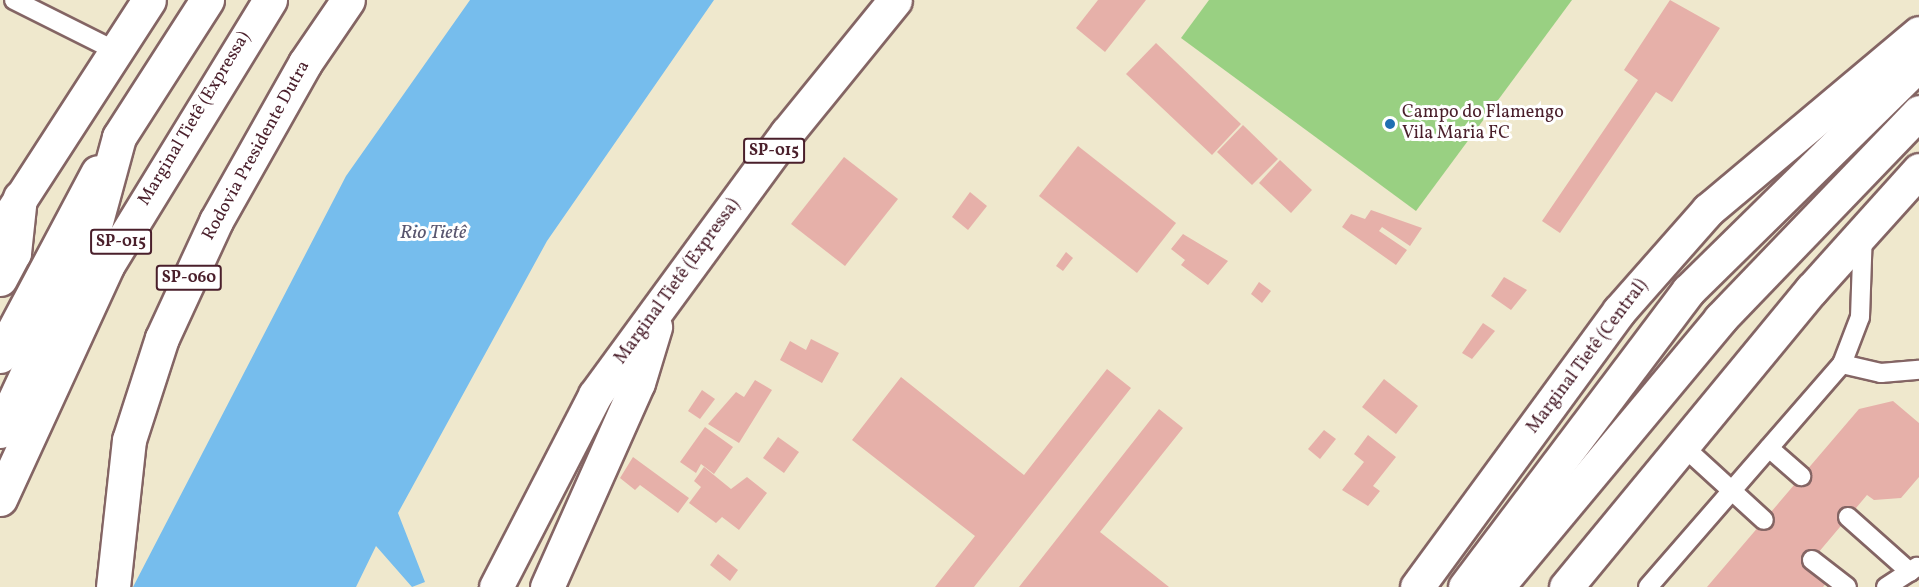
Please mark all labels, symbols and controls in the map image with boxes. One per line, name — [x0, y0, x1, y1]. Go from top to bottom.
street label: Marginal Tietê (Expressa) — [134, 28, 256, 210]
street label: Rodovia Presidente Dutra — [199, 57, 315, 245]
place label: Campo do Flamengo Vila Maria FC — [1402, 103, 1564, 146]
marker: Campo do Flamengo Vila Maria FC — [1383, 117, 1397, 131]
road number: SP-015 — [742, 138, 806, 164]
street label: Marginal Tietê (Expressa) — [611, 195, 745, 369]
water label: Rio Tietê — [400, 221, 466, 245]
road number: SP-015 — [90, 229, 152, 255]
road number: SP-060 — [154, 265, 224, 291]
street label: Marginal Tietê (Central) — [1523, 275, 1653, 439]

